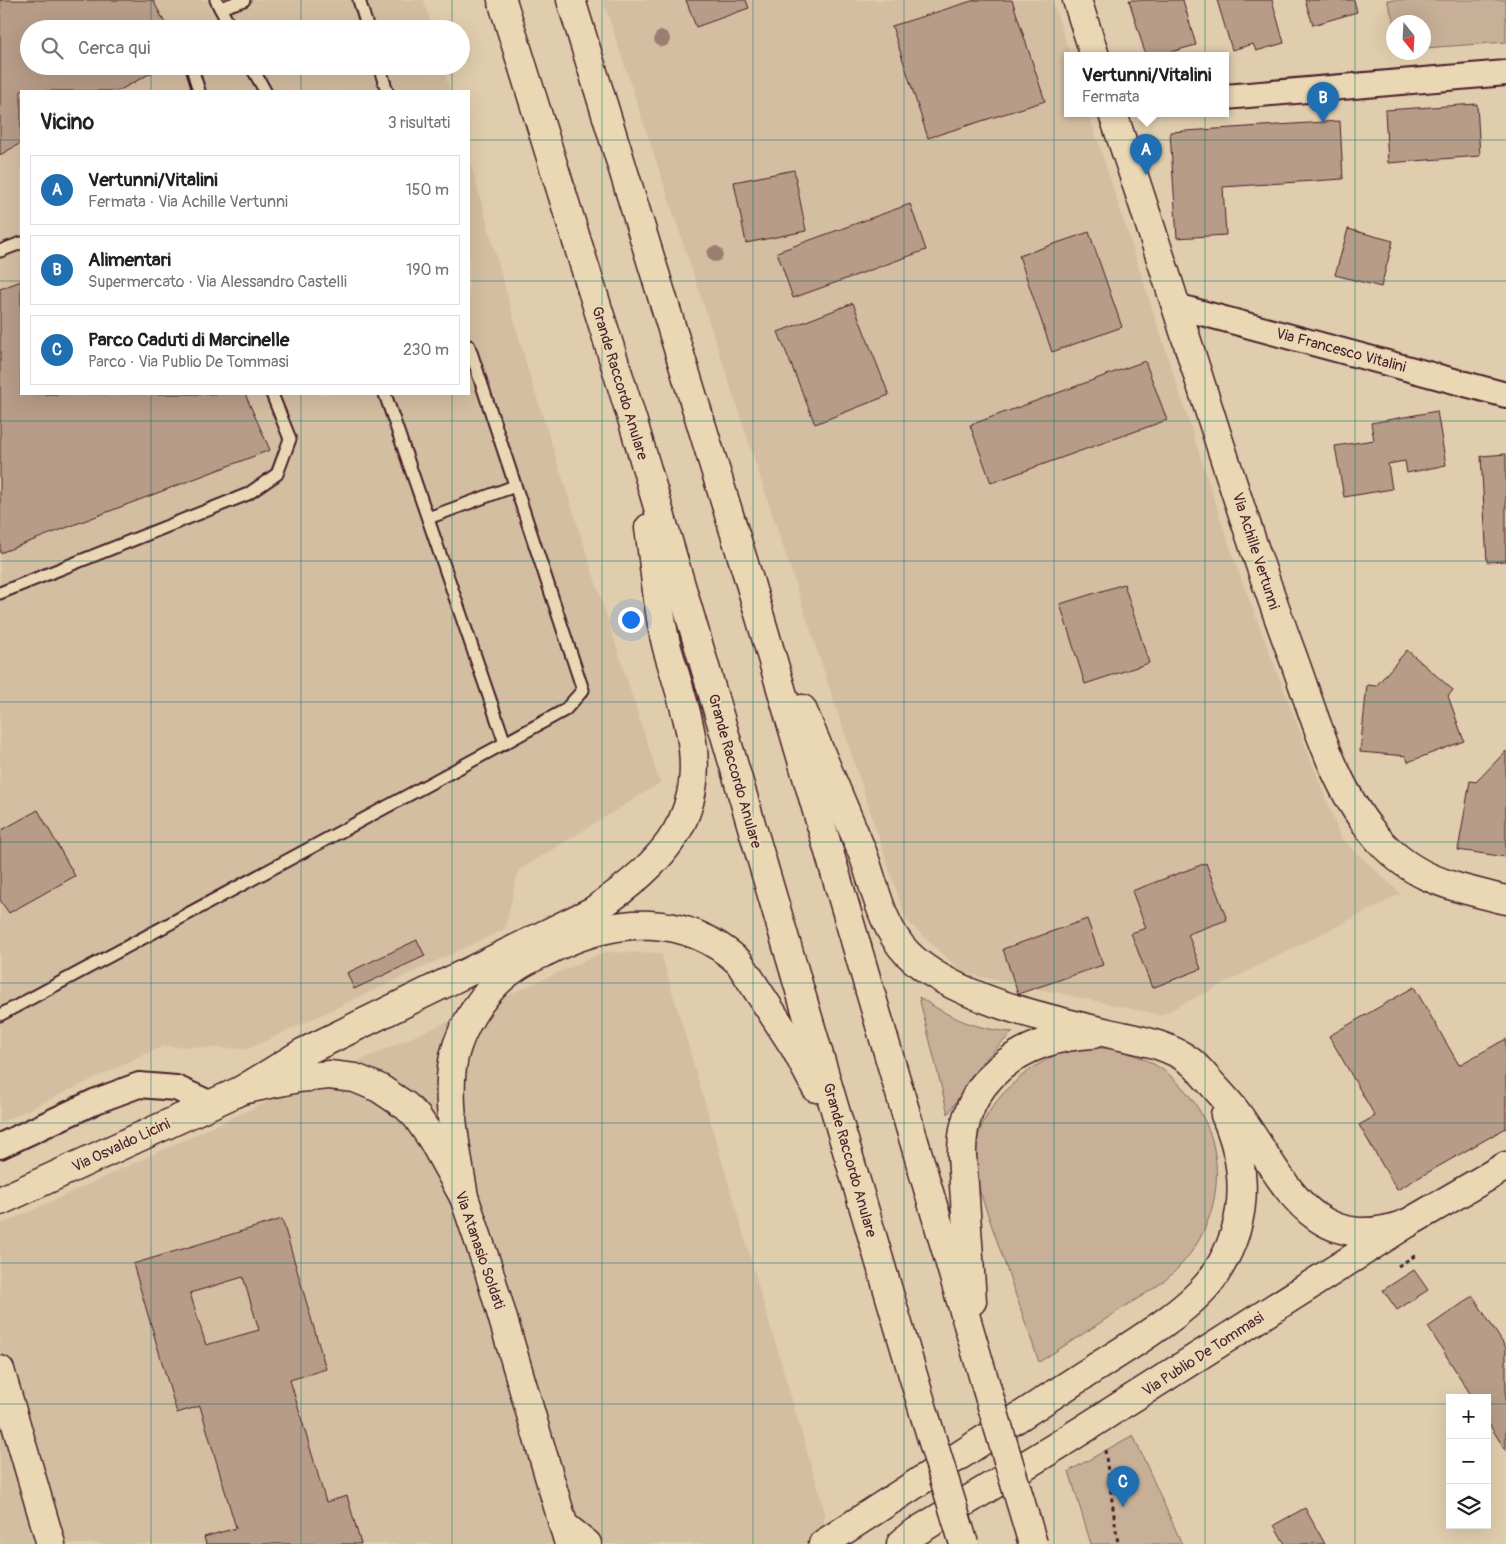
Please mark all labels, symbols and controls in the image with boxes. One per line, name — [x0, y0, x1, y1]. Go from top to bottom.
north arrow — [1386, 15, 1431, 60]
search box — [20, 20, 470, 75]
icon: search — [38, 34, 66, 62]
text: Cerca qui — [78, 36, 150, 60]
popup — [1064, 52, 1229, 117]
text: Vertunni/Vitalini — [1082, 63, 1211, 87]
pin: B — [1307, 82, 1339, 123]
text: Fermata — [1082, 87, 1140, 107]
text: Vicino — [40, 109, 94, 136]
text: 3 risultati — [388, 113, 450, 133]
pin: A — [1130, 134, 1162, 175]
text: Vertunni/Vitalini — [88, 168, 218, 192]
text: A — [52, 180, 62, 200]
text: 150 m — [405, 180, 449, 200]
text: Fermata · Via Achille Vertunni — [88, 192, 288, 212]
text: Alimentari — [88, 248, 171, 272]
text: B — [52, 260, 62, 280]
text: 190 m — [406, 260, 449, 280]
text: Supermercato · Via Alessandro Castelli — [88, 272, 347, 292]
street label: Grande Raccordo Anulare — [587, 304, 652, 463]
street label: Via Francesco Vitalini — [1274, 324, 1408, 377]
text: Parco Caduti di Marcinelle — [88, 328, 289, 352]
text: C — [52, 340, 62, 360]
text: 230 m — [403, 340, 449, 360]
text: Parco · Via Publio De Tommasi — [88, 352, 289, 372]
street label: Via Achille Vertunni — [1228, 490, 1283, 612]
your location — [618, 607, 644, 633]
street label: Grande Raccordo Anulare — [703, 692, 766, 851]
street label: Grande Raccordo Anulare — [818, 1081, 881, 1240]
street label: Via Osvaldo Licini — [69, 1114, 174, 1177]
street label: Via Atanasio Soldati — [450, 1189, 509, 1312]
street label: Via Publio De Tommasi — [1139, 1308, 1268, 1401]
map controls — [1446, 1394, 1491, 1529]
button: + — [1446, 1394, 1491, 1439]
button: − — [1446, 1439, 1491, 1484]
pin: C — [1107, 1466, 1139, 1507]
button: layers — [1446, 1484, 1491, 1529]

